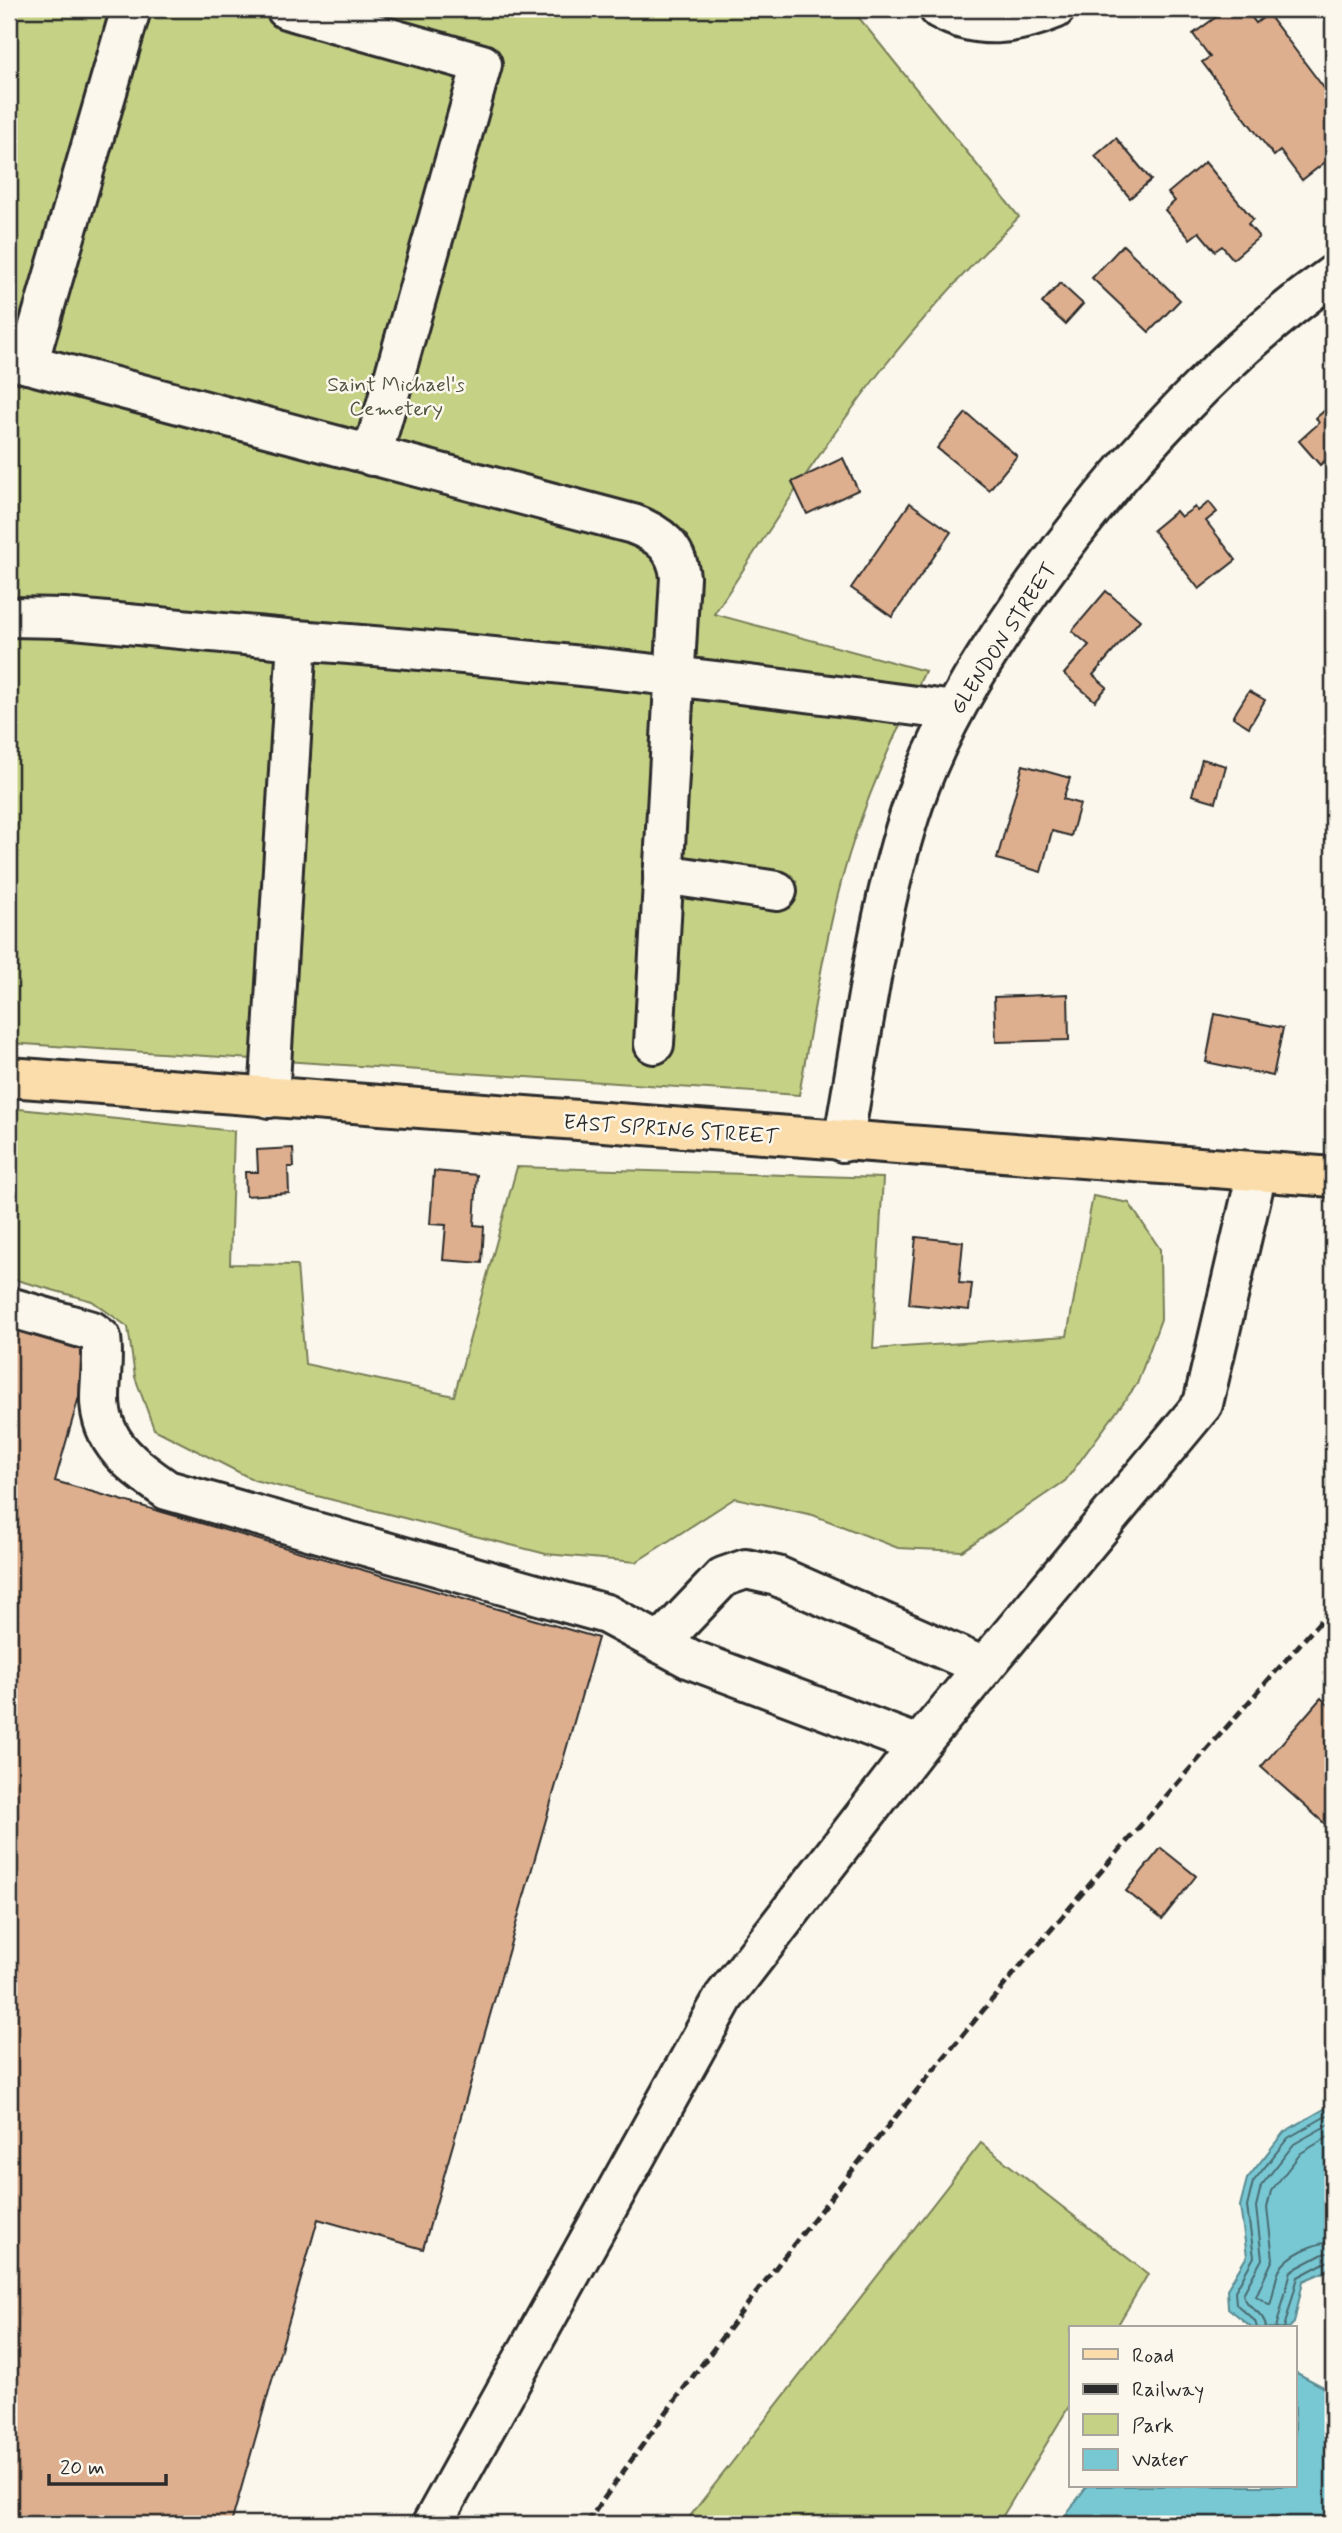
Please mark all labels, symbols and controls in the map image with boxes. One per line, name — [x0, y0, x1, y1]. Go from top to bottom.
park label: Saint Michael's Cemetery — [327, 371, 465, 423]
street label: GLENDON STREET — [944, 557, 1063, 720]
street label: EAST SPRING STREET — [562, 1109, 780, 1152]
legend — [1069, 2326, 1296, 2488]
text: Road — [1132, 2342, 1174, 2370]
text: Railway — [1132, 2376, 1204, 2404]
text: Park — [1132, 2412, 1174, 2440]
scale bar — [49, 2442, 166, 2486]
text: Water — [1132, 2446, 1188, 2474]
text: 20 m — [60, 2454, 105, 2482]

